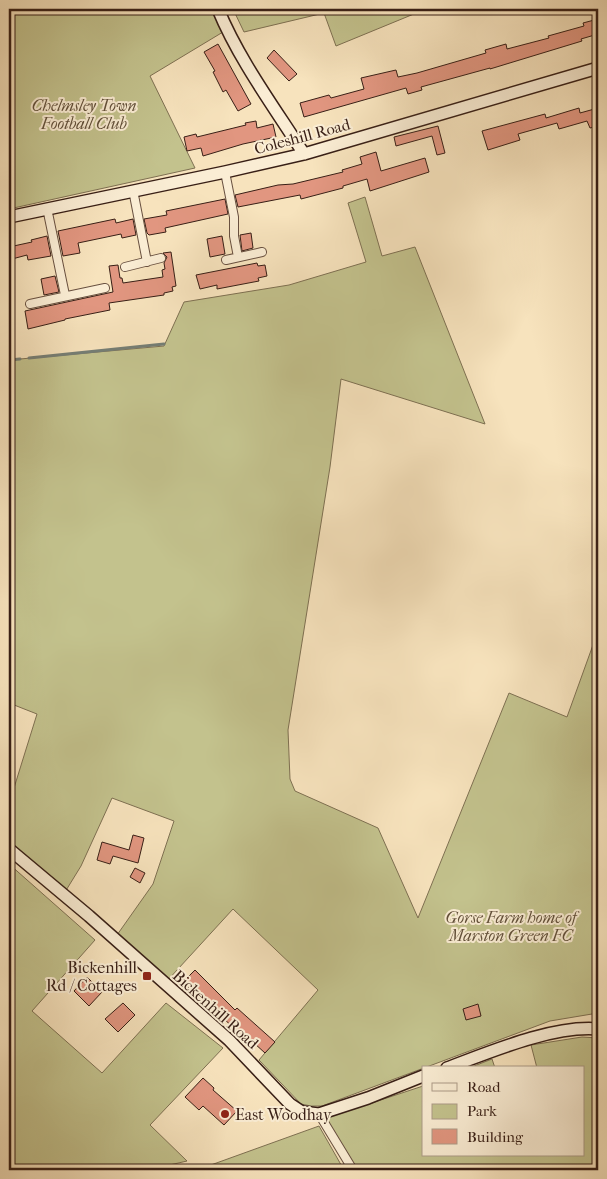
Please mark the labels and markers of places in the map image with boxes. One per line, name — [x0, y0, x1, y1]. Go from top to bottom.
place label: Bickenhill Rd / Cottages — [46, 958, 138, 995]
marker: Bickenhill Rd / Cottages — [141, 970, 153, 982]
place label: East Woodhay — [235, 1105, 332, 1124]
marker: East Woodhay — [219, 1108, 231, 1120]

